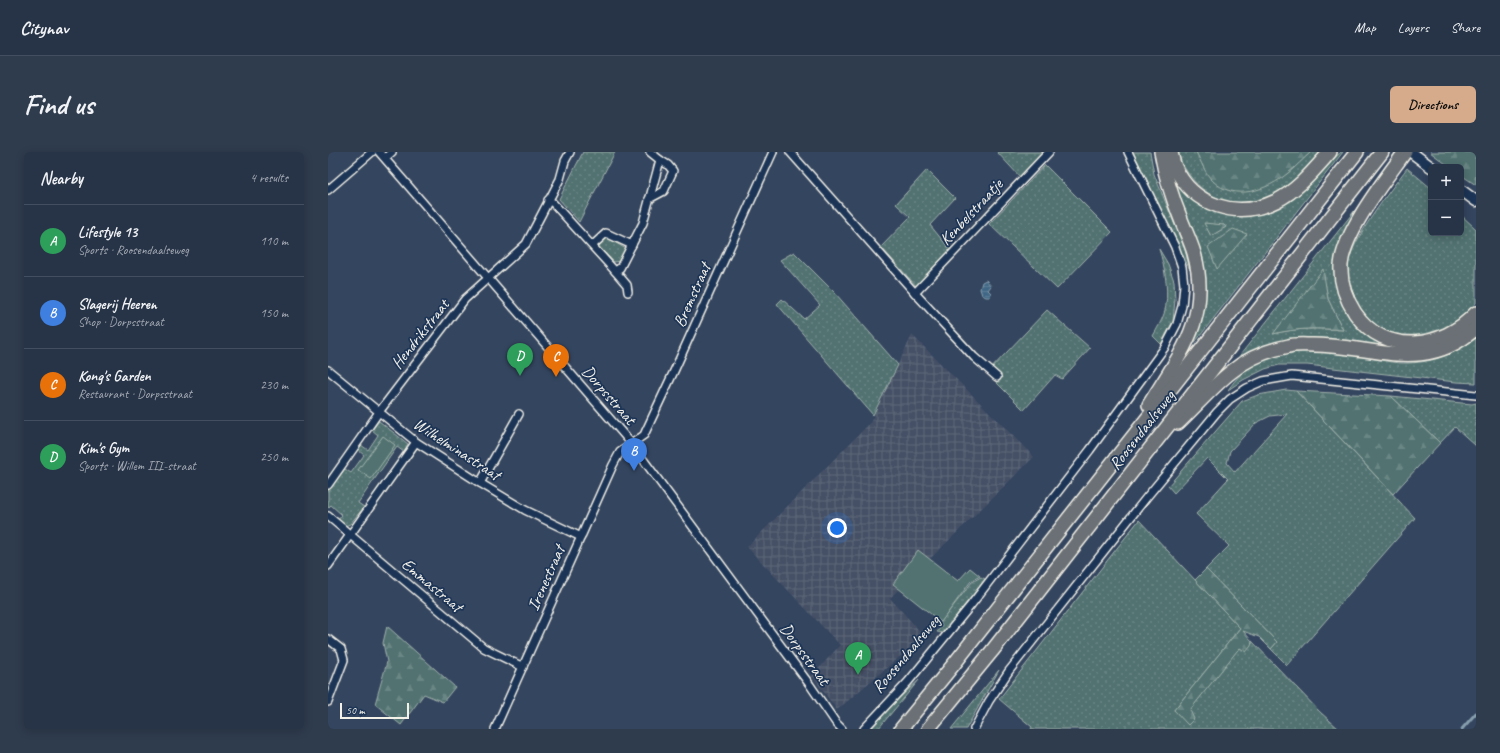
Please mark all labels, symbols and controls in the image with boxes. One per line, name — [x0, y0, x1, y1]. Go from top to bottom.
text: Citynav — [20, 16, 68, 40]
text: Map — [1354, 19, 1376, 36]
text: Layers — [1398, 19, 1429, 36]
text: Share — [1451, 19, 1480, 36]
button: Directions — [1390, 86, 1476, 123]
text: Find us — [24, 87, 94, 122]
map controls — [1428, 164, 1464, 236]
button: + — [1428, 164, 1464, 200]
text: Nearby — [40, 168, 83, 189]
text: 4 results — [250, 170, 288, 186]
street label: Kenbelstraatje — [935, 173, 1008, 250]
button: − — [1428, 200, 1464, 236]
text: Lifestyle 13 — [78, 223, 137, 242]
text: A — [50, 233, 56, 249]
text: 110 m — [260, 233, 288, 249]
text: Sports · Roosendaalseweg — [78, 242, 189, 258]
street label: Bremstraat — [669, 258, 716, 330]
street label: Hendrikstraat — [386, 293, 455, 373]
text: Slagerij Heeren — [78, 295, 157, 314]
text: B — [50, 305, 56, 321]
text: 150 m — [260, 305, 288, 321]
text: Shop · Dorpsstraat — [78, 314, 164, 330]
pin: D — [507, 343, 533, 376]
pin: C — [543, 344, 569, 377]
street label: Dorpsstraat — [578, 361, 642, 431]
text: Kong's Garden — [78, 367, 151, 386]
text: C — [50, 377, 56, 393]
text: 230 m — [260, 377, 288, 393]
street label: Roosendaalseweg — [1104, 385, 1180, 474]
text: Restaurant · Dorpsstraat — [78, 386, 192, 402]
street label: Wilhelminastraat — [409, 413, 506, 486]
pin: B — [621, 438, 647, 471]
text: Kim's Gym — [78, 439, 129, 458]
text: D — [49, 449, 57, 465]
text: 250 m — [260, 449, 288, 465]
text: Sports · Willem III-straat — [78, 458, 196, 474]
your location — [827, 518, 847, 538]
street label: Irenestraat — [522, 540, 571, 614]
street label: Emmastraat — [397, 553, 469, 618]
street label: Roosendaalseweg — [867, 610, 945, 697]
street label: Dorpsstraat — [775, 619, 836, 691]
pin: A — [845, 642, 871, 675]
scale bar — [340, 701, 409, 720]
text: 50 m — [346, 703, 365, 717]

